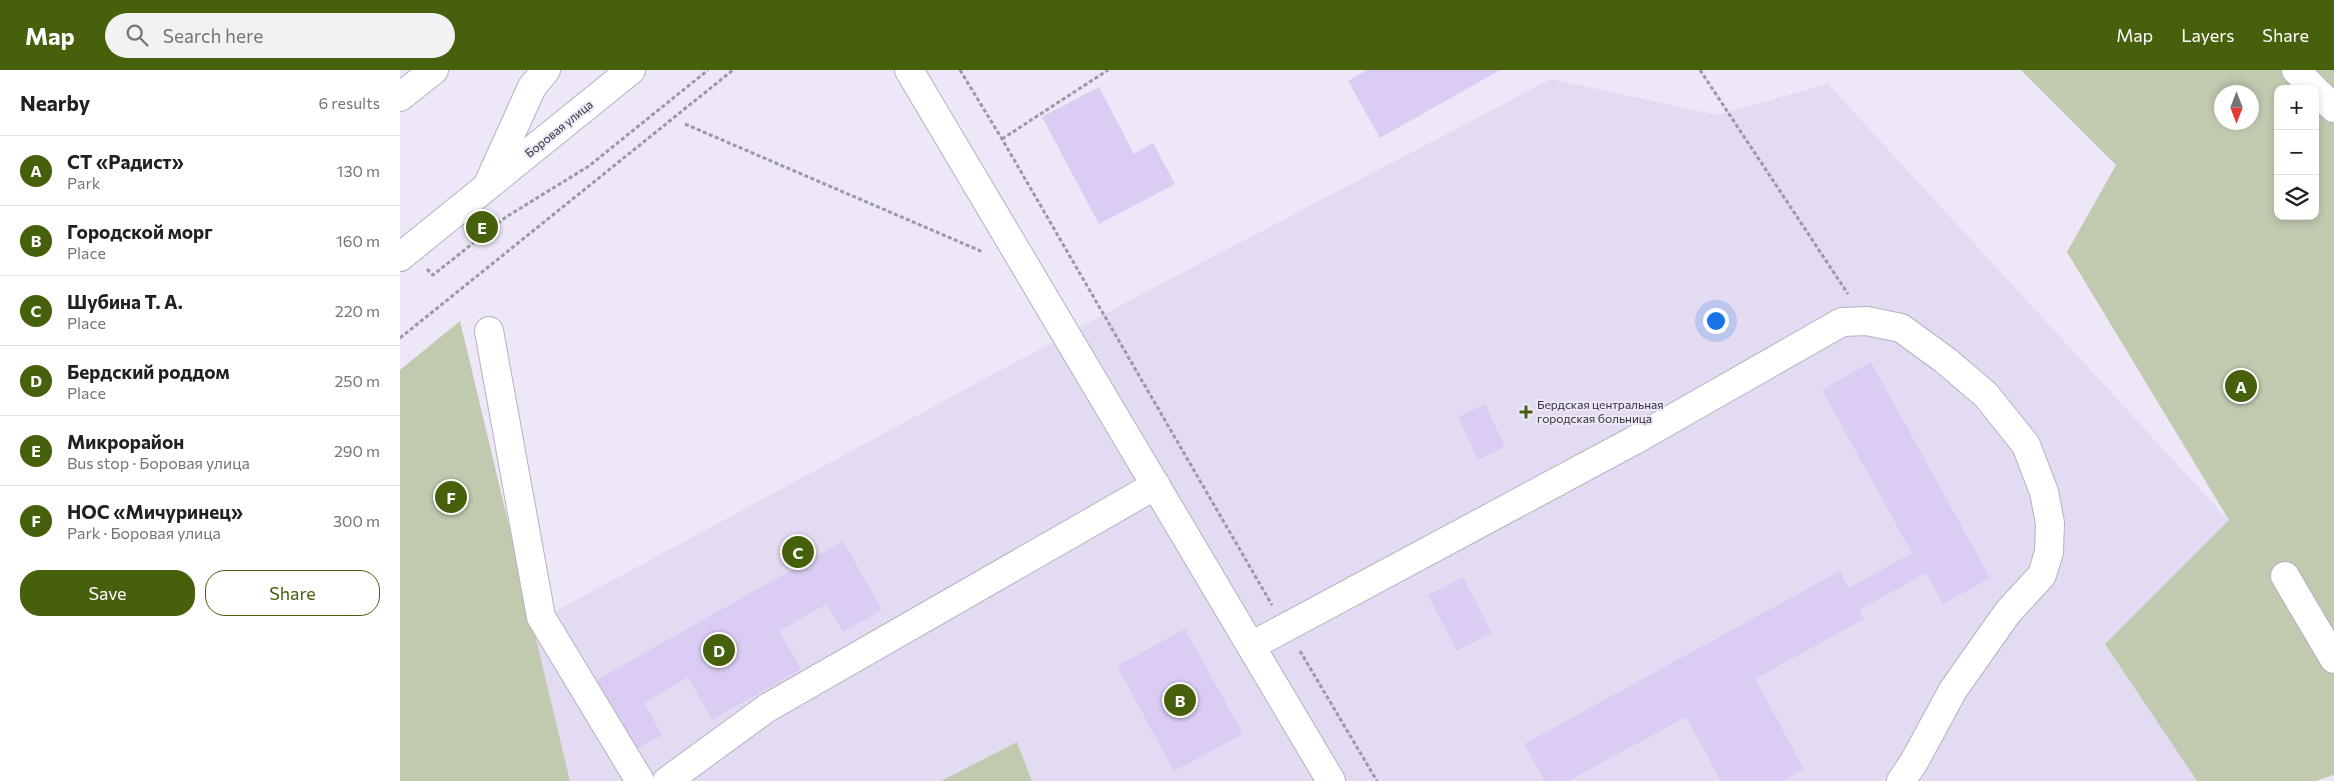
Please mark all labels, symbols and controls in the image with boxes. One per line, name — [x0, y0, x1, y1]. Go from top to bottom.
search box — [105, 13, 455, 58]
text: Map — [25, 21, 75, 50]
icon: search — [123, 21, 151, 49]
text: Search here — [163, 24, 263, 47]
text: Map — [2116, 24, 2153, 46]
text: Layers — [2181, 24, 2234, 46]
text: Share — [2262, 24, 2309, 46]
north arrow — [2214, 85, 2259, 130]
map controls — [2274, 85, 2319, 220]
button: + — [2274, 85, 2319, 130]
text: Nearby — [20, 90, 90, 115]
text: 6 results — [319, 93, 380, 112]
street label: Боровая улица — [522, 97, 595, 160]
button: − — [2274, 130, 2319, 175]
text: СТ «Радист» — [67, 150, 184, 173]
text: A — [30, 161, 42, 180]
text: 130 m — [337, 161, 380, 180]
text: Park — [67, 173, 100, 192]
button: layers — [2274, 175, 2319, 220]
pin: E — [466, 208, 498, 246]
text: Городской морг — [67, 220, 213, 243]
text: B — [31, 231, 41, 250]
text: 160 m — [336, 231, 380, 250]
text: Place — [67, 243, 106, 262]
text: Шубина Т. А. — [67, 290, 183, 313]
text: C — [31, 301, 41, 320]
text: 220 m — [335, 301, 380, 320]
your location — [1703, 308, 1729, 334]
text: Place — [67, 313, 106, 332]
text: Бердский роддом — [67, 360, 230, 383]
pin: A — [2225, 367, 2257, 405]
text: D — [30, 371, 42, 390]
text: 250 m — [334, 371, 380, 390]
text: Place — [67, 383, 106, 402]
place label: Бердская центральная городская больница — [1537, 397, 1664, 425]
marker: Бердская центральная городская больница — [1519, 405, 1533, 419]
text: Микрорайон — [67, 430, 184, 453]
text: E — [31, 441, 41, 460]
text: 290 m — [334, 441, 380, 460]
text: Bus stop · Боровая улица — [67, 453, 250, 472]
pin: F — [435, 478, 467, 516]
text: НОС «Мичуринец» — [67, 500, 243, 523]
text: F — [31, 511, 41, 530]
text: 300 m — [333, 511, 380, 530]
text: Park · Боровая улица — [67, 523, 221, 542]
pin: C — [782, 533, 814, 571]
button: Save — [20, 570, 195, 616]
button: Share — [205, 570, 380, 616]
pin: D — [703, 631, 735, 669]
pin: B — [1164, 681, 1196, 719]

